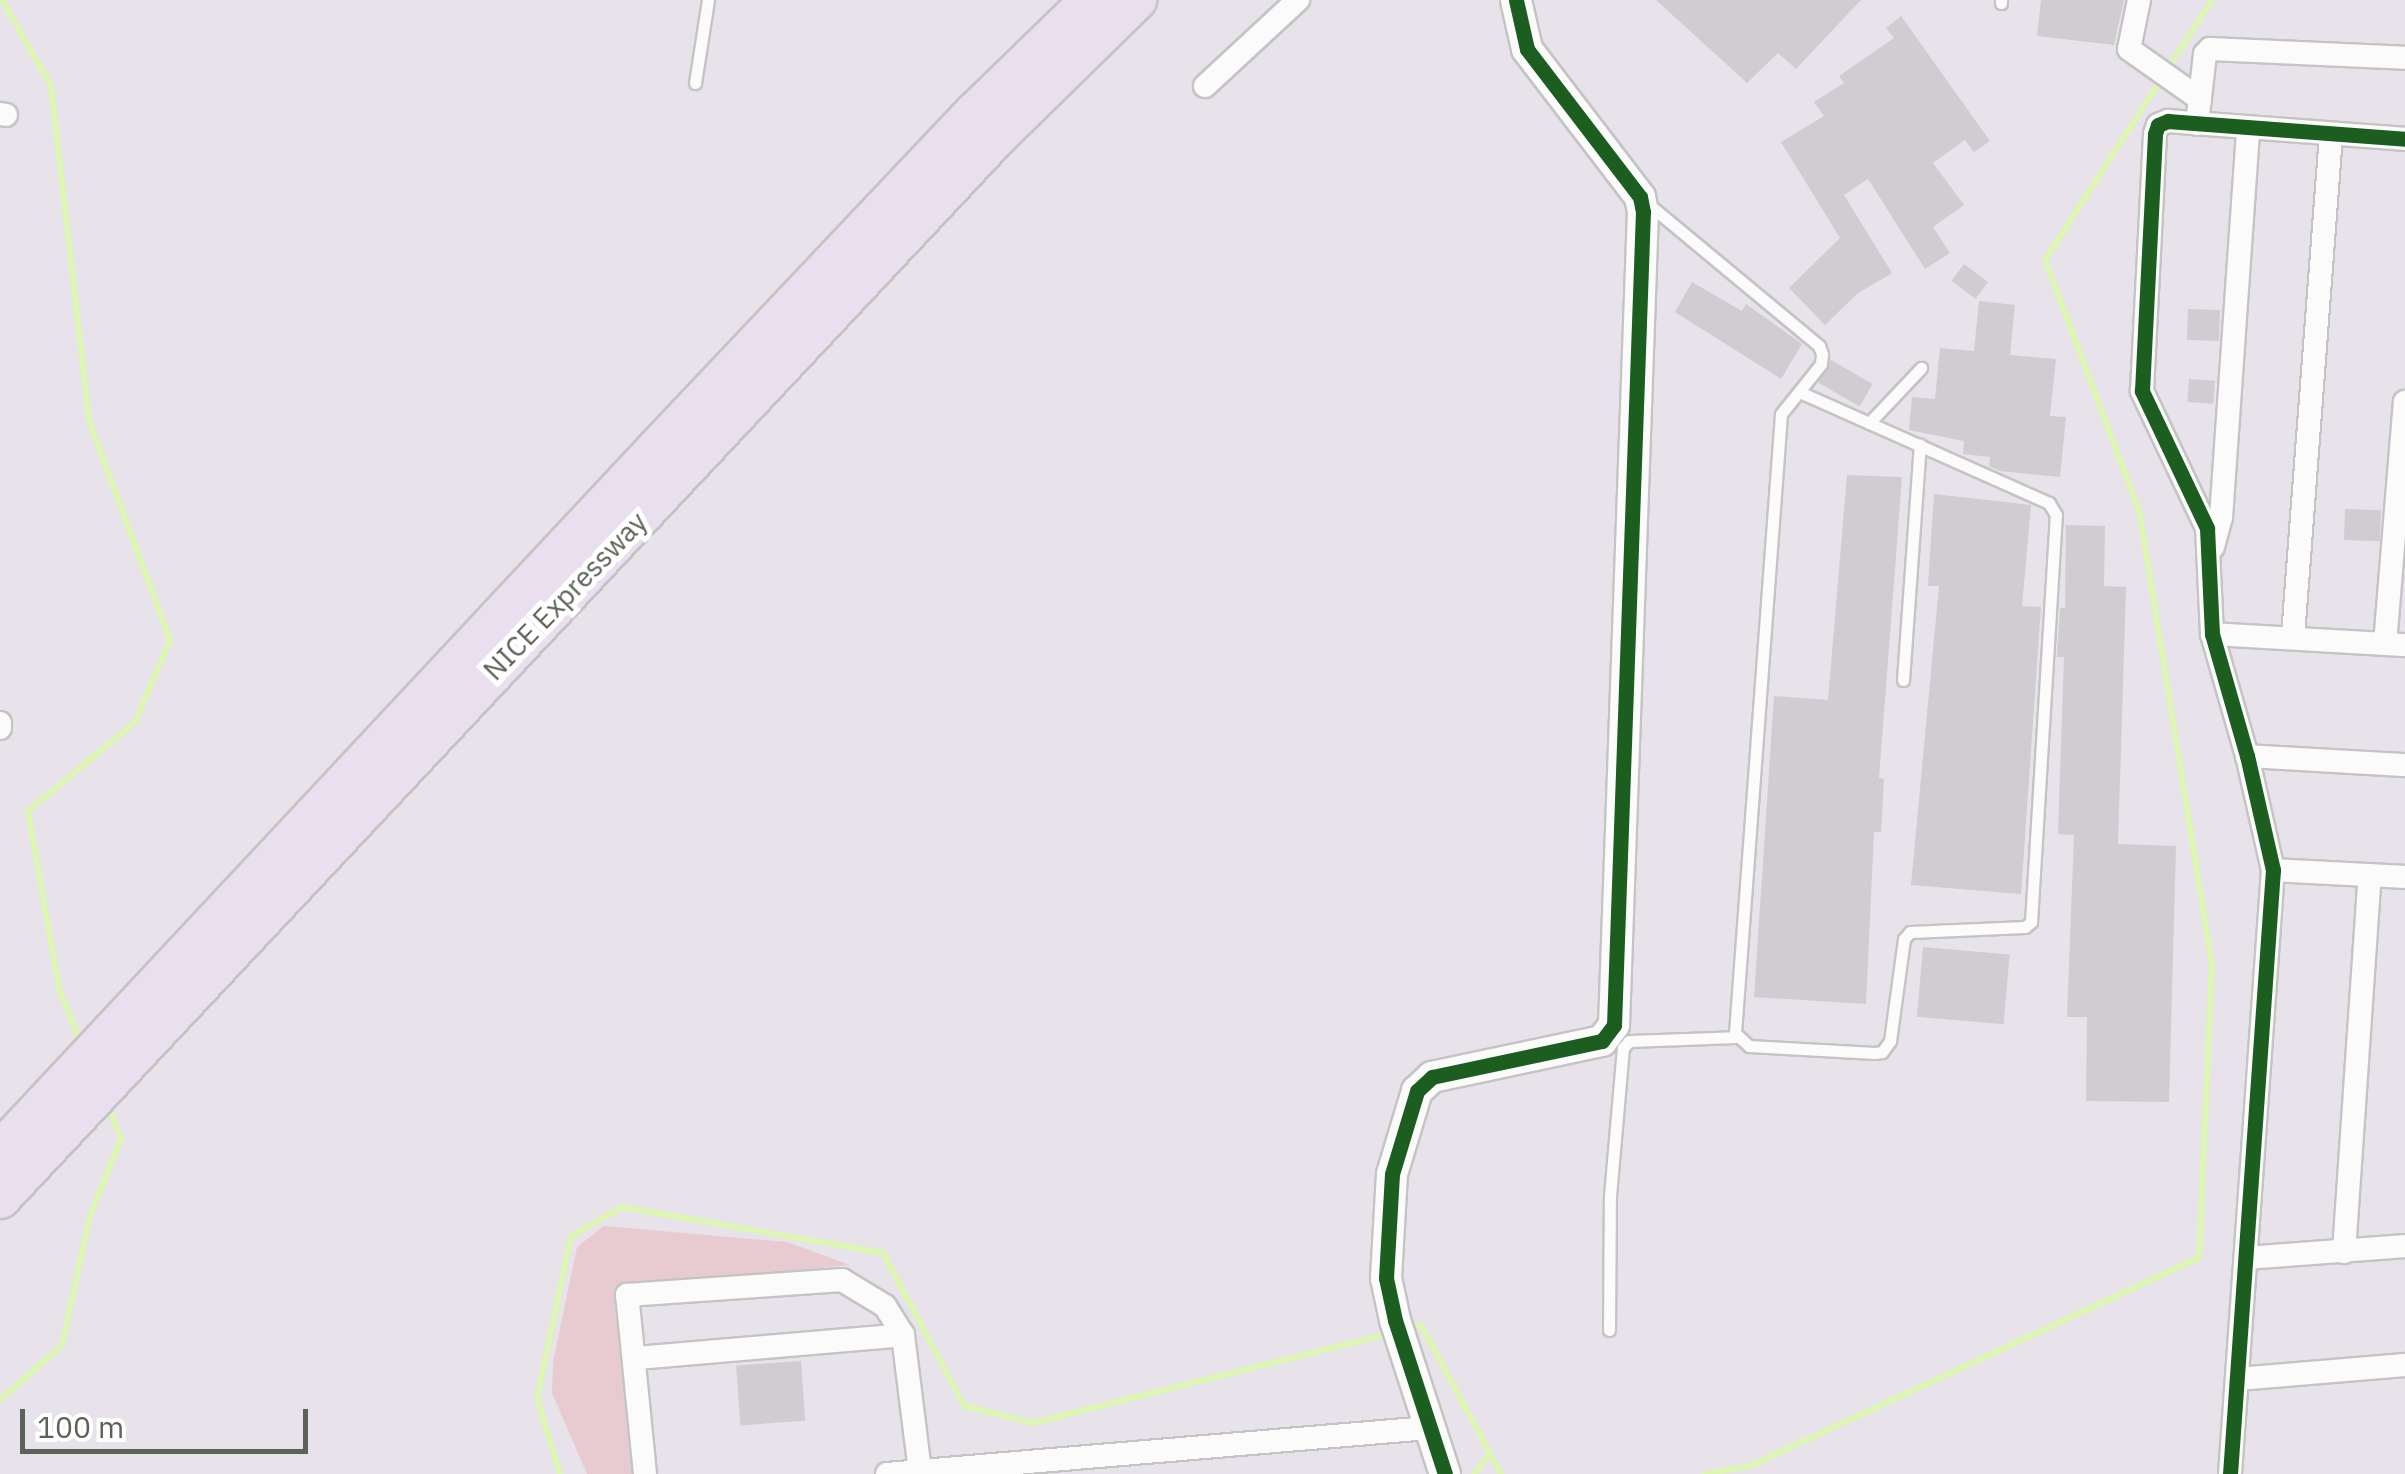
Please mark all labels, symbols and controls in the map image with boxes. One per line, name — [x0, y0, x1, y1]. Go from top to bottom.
street label: NICE Expressway — [476, 505, 654, 687]
scale bar — [25, 1389, 312, 1451]
text: 100 m — [37, 1407, 124, 1446]

